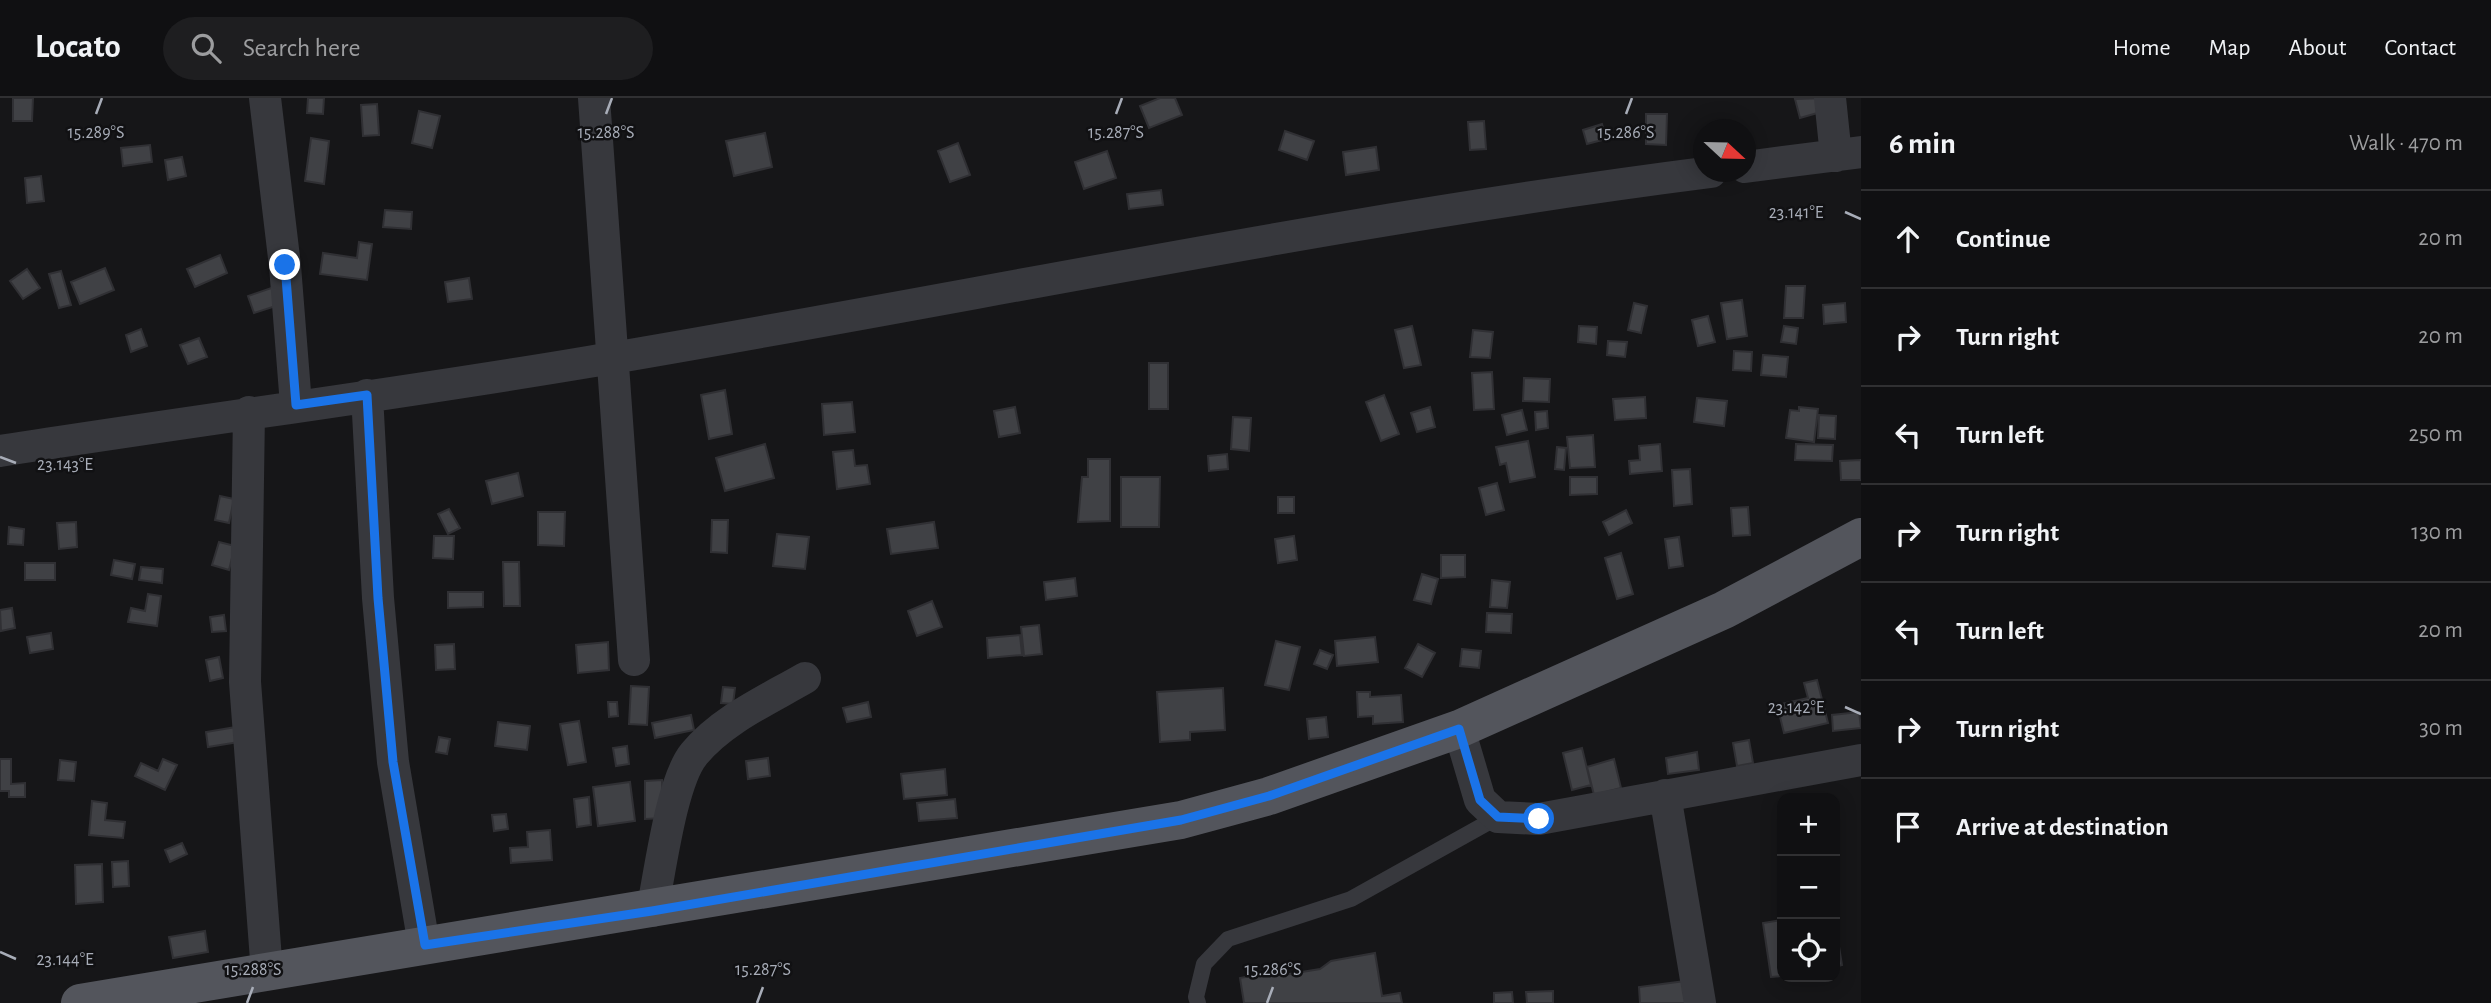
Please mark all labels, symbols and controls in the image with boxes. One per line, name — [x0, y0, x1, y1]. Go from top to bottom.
search box — [163, 17, 653, 80]
icon: search — [187, 29, 225, 67]
text: Locato — [35, 31, 121, 64]
text: Search here — [243, 35, 360, 61]
text: Home — [2113, 36, 2171, 60]
text: Map — [2209, 36, 2251, 60]
text: About — [2289, 36, 2346, 60]
text: Contact — [2384, 36, 2456, 60]
north arrow — [1693, 119, 1756, 182]
text: 15.289°S — [68, 124, 124, 142]
text: 15.288°S — [578, 124, 634, 142]
text: 15.287°S — [1088, 124, 1144, 142]
text: 15.286°S — [1598, 124, 1654, 142]
text: 6 min — [1889, 129, 1956, 159]
text: Walk · 470 m — [2349, 132, 2463, 155]
text: 23.141°E — [1769, 204, 1824, 222]
icon: ahead — [1889, 220, 1927, 258]
text: Continue — [1956, 226, 2051, 252]
text: 20 m — [2418, 227, 2463, 250]
route end — [269, 249, 300, 280]
icon: right — [1889, 318, 1927, 356]
text: Turn right — [1956, 324, 2059, 350]
text: 20 m — [2418, 325, 2463, 348]
icon: left — [1889, 416, 1927, 454]
text: Turn left — [1956, 422, 2044, 448]
text: 250 m — [2409, 423, 2463, 446]
text: 23.143°E — [37, 456, 93, 474]
icon: right — [1889, 514, 1927, 552]
text: Turn right — [1956, 520, 2059, 546]
text: 130 m — [2411, 521, 2463, 544]
icon: left — [1889, 612, 1927, 650]
text: Turn left — [1956, 618, 2044, 644]
text: 20 m — [2418, 619, 2463, 642]
text: 23.142°E — [1768, 699, 1825, 717]
icon: right — [1889, 710, 1927, 748]
text: Turn right — [1956, 716, 2059, 742]
text: 30 m — [2419, 717, 2463, 740]
map controls — [1777, 793, 1840, 982]
button: + — [1777, 793, 1840, 856]
route start — [1523, 803, 1554, 834]
icon: arrive — [1889, 808, 1927, 846]
text: Arrive at destination — [1956, 814, 2169, 840]
button: − — [1777, 856, 1840, 919]
button: locate — [1777, 919, 1840, 982]
text: 23.144°E — [36, 951, 94, 969]
text: 15.288°S — [225, 961, 281, 979]
text: 15.287°S — [735, 961, 791, 979]
text: 15.286°S — [1245, 961, 1301, 979]

